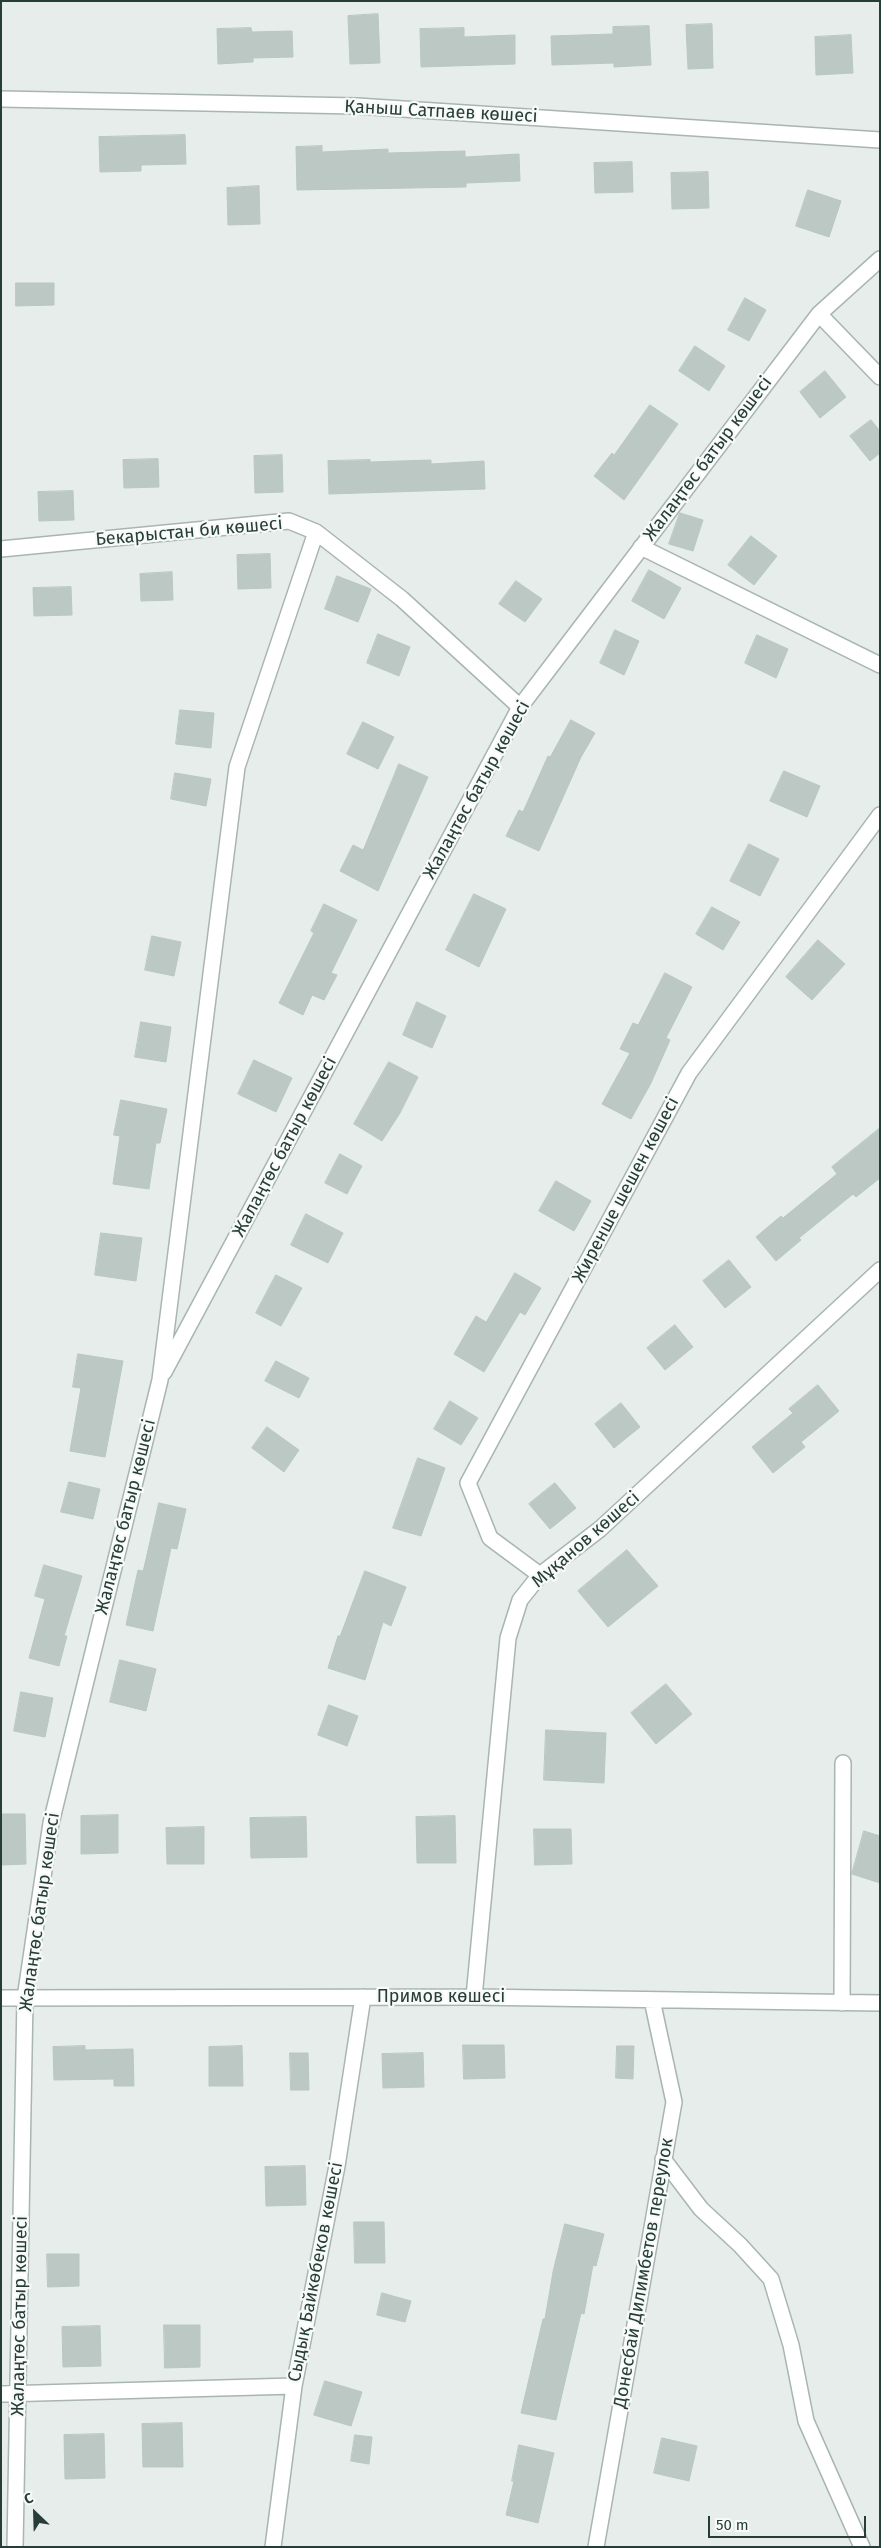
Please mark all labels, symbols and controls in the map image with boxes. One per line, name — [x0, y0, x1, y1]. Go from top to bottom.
street label: Қаныш Сатпаев көшесі — [344, 96, 538, 128]
street label: Жалаңтөс батыр көшесі — [639, 372, 777, 546]
street label: Бекарыстан би көшесі — [95, 513, 283, 551]
street label: Жалаңтөс батыр көшесі — [419, 697, 535, 883]
street label: Жалаңтөс батыр көшесі — [228, 1053, 342, 1241]
street label: Жиренше шешен көшесі — [568, 1094, 684, 1286]
street label: Жалаңтөс батыр көшесі — [91, 1417, 161, 1617]
street label: Мұқанов көшесі — [528, 1487, 644, 1593]
street label: Жалаңтөс батыр көшесі — [15, 1811, 65, 2013]
street label: Примов көшесі — [377, 1986, 505, 2008]
street label: Донесбай Дилимбетов переулок — [610, 2136, 678, 2410]
street label: Сыдық Байкөбеков көшесі — [284, 2160, 348, 2384]
street label: Жалаңтөс батыр көшесі — [7, 2216, 33, 2416]
north arrow — [10, 2488, 60, 2538]
text: С — [22, 2489, 36, 2508]
scale bar — [711, 2506, 868, 2538]
text: 50 m — [716, 2516, 749, 2534]

